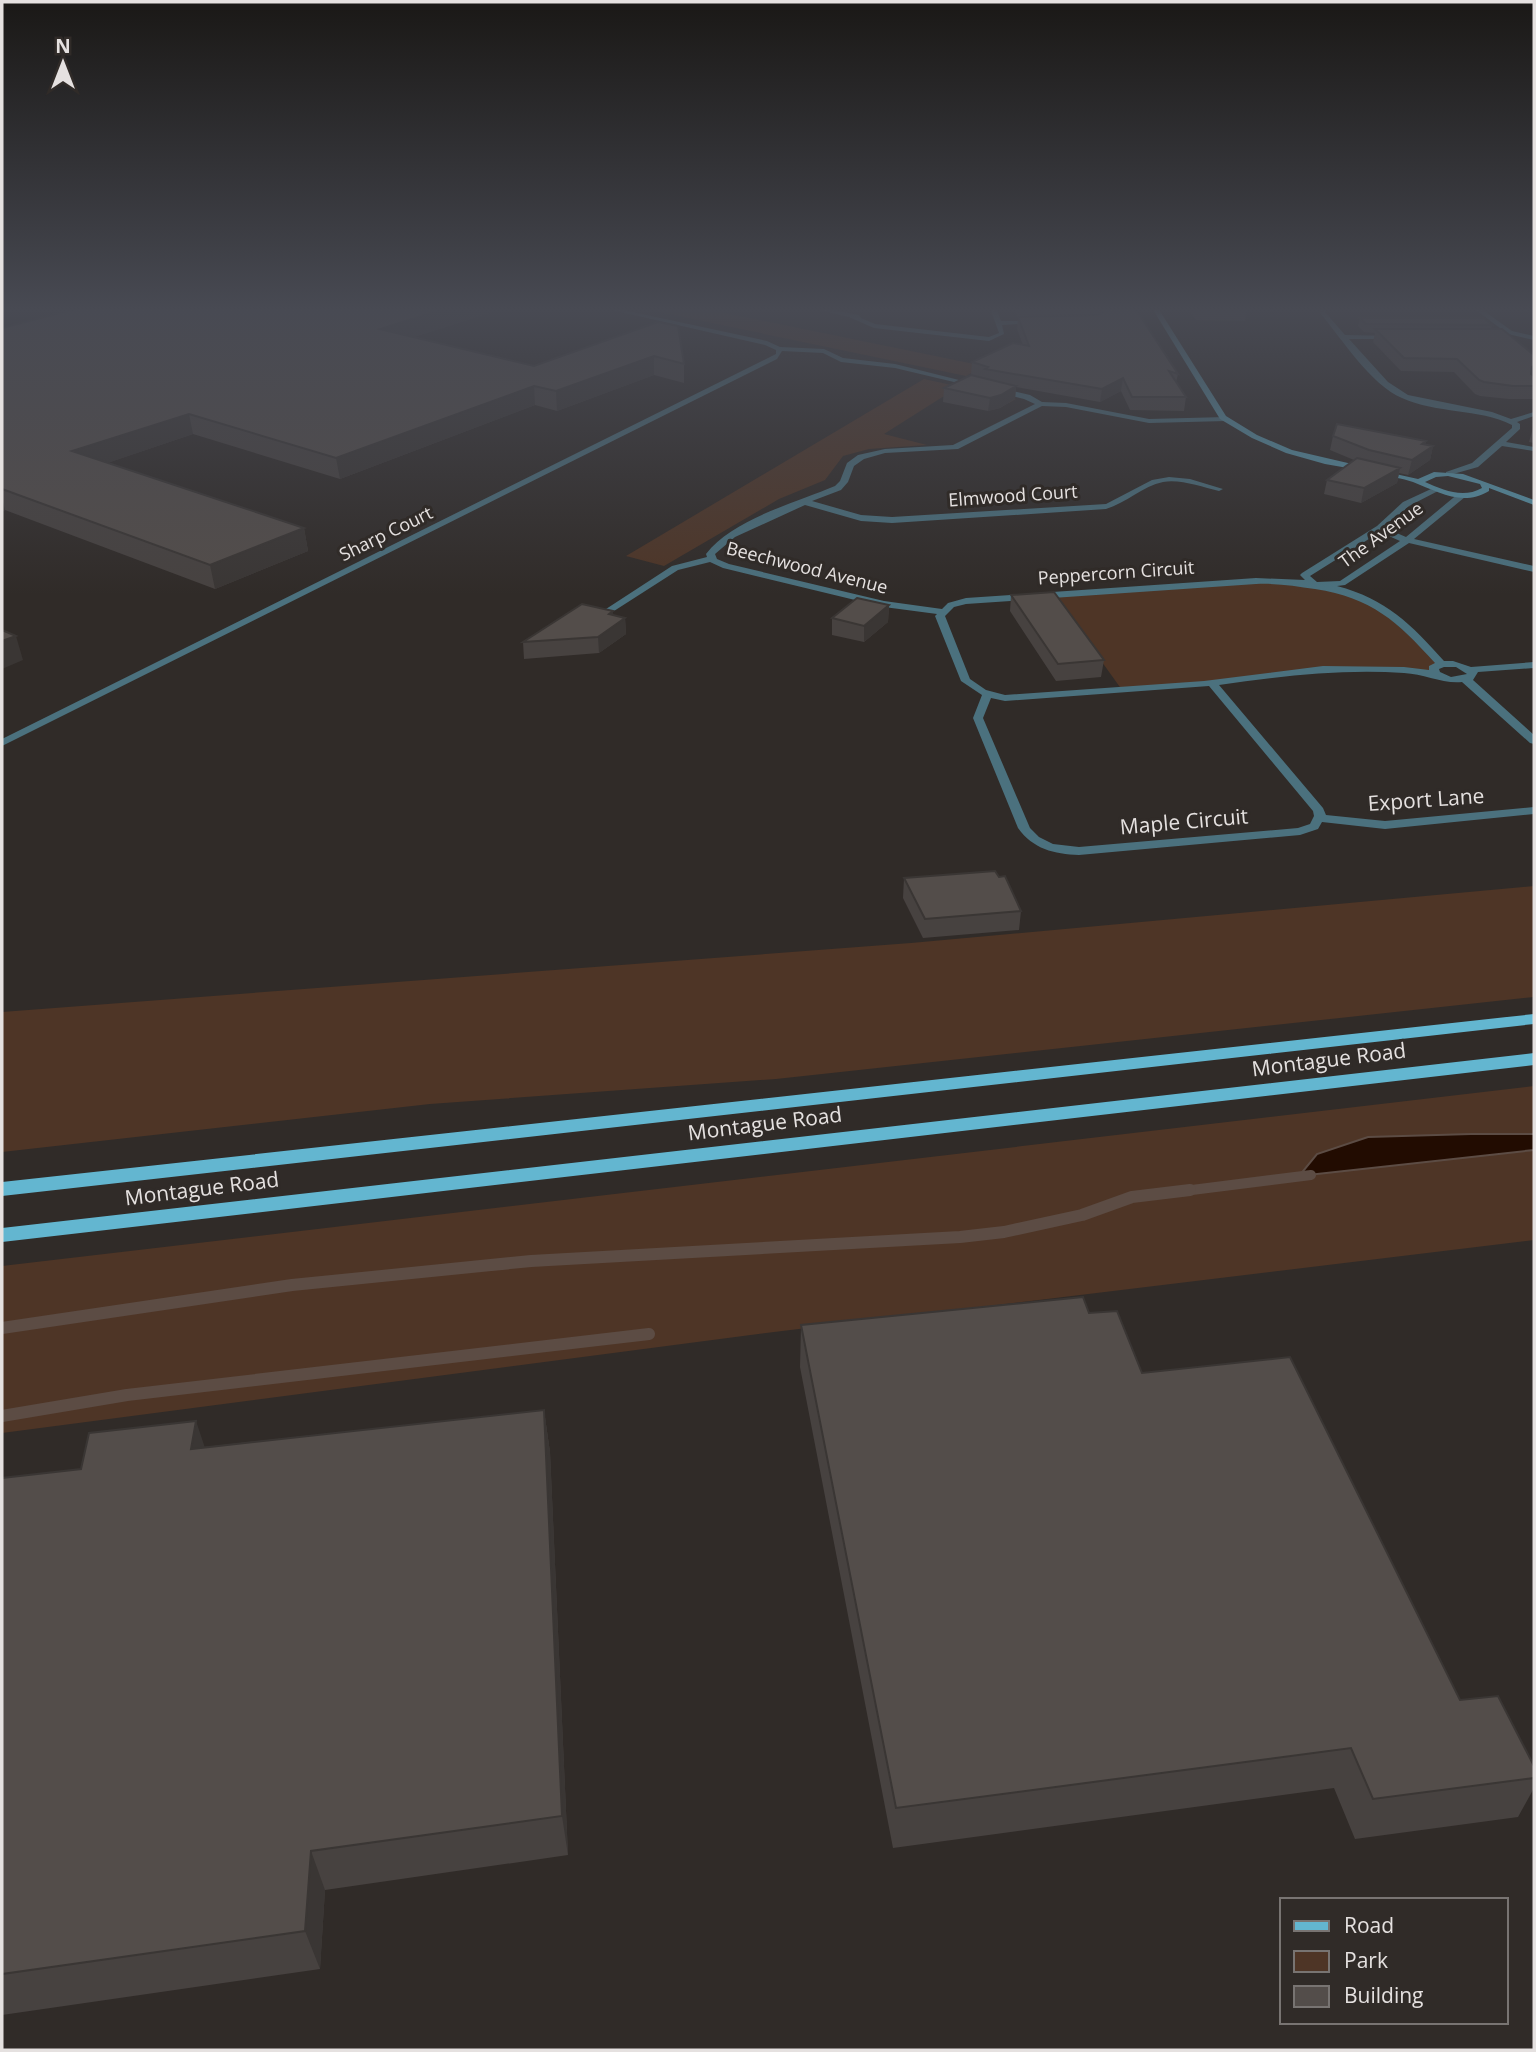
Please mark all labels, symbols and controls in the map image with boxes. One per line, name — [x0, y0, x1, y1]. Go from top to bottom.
north arrow — [28, 28, 98, 98]
text: N — [55, 33, 71, 59]
street label: Elmwood Court — [948, 479, 1078, 511]
street label: The Avenue — [1334, 496, 1427, 573]
street label: Sharp Court — [335, 500, 436, 566]
street label: Beechwood Avenue — [724, 535, 890, 599]
street label: Peppercorn Circuit — [1037, 555, 1195, 589]
street label: Export Lane — [1367, 781, 1485, 817]
street label: Maple Circuit — [1119, 801, 1249, 841]
street label: Montague Road — [1250, 1036, 1408, 1082]
street label: Montague Road — [686, 1100, 844, 1146]
street label: Montague Road — [123, 1165, 281, 1211]
legend — [1280, 1898, 1508, 2024]
text: Road — [1344, 1911, 1394, 1939]
text: Park — [1344, 1946, 1388, 1974]
text: Building — [1344, 1981, 1423, 2009]

